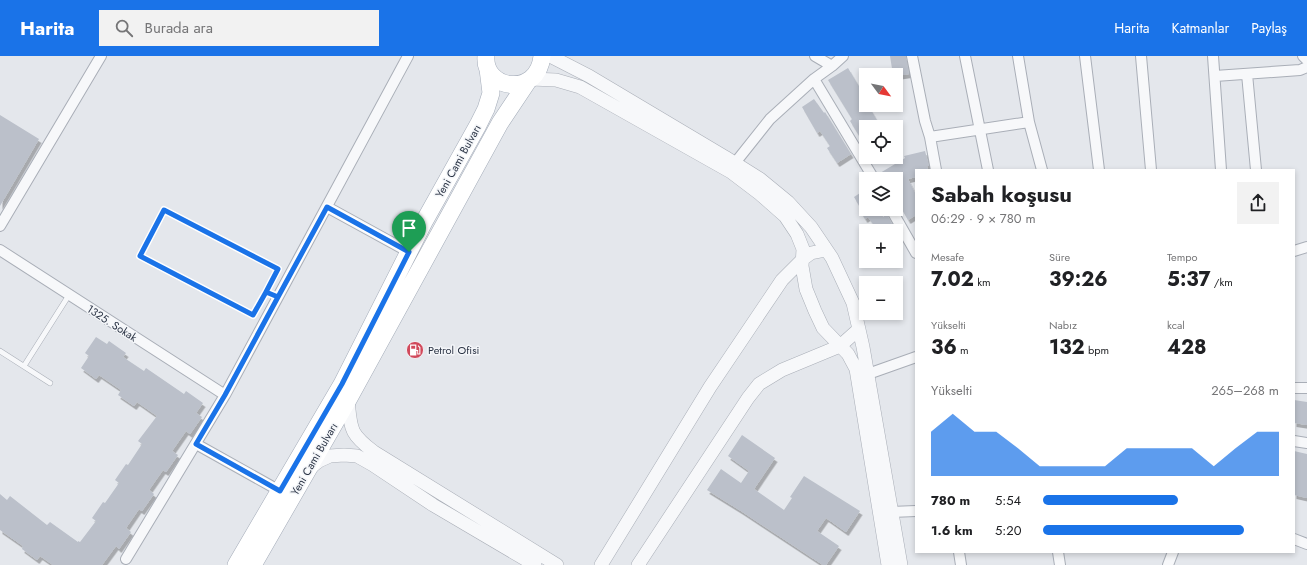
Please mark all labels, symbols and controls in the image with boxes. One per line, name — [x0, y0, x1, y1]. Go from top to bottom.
search box — [99, 10, 379, 46]
text: Harita — [20, 15, 75, 42]
icon: search — [113, 17, 135, 39]
text: Burada ara — [145, 17, 213, 39]
text: Harita — [1114, 18, 1150, 38]
text: Katmanlar — [1172, 18, 1229, 38]
text: Paylaş — [1251, 18, 1287, 38]
north arrow — [859, 68, 903, 112]
map controls — [859, 68, 903, 320]
button: locate — [859, 120, 903, 164]
street label: Yeni Cami Bulvarı — [431, 122, 485, 200]
button: layers — [859, 172, 903, 216]
text: Sabah koşusu — [931, 178, 1072, 210]
button: share — [1237, 182, 1279, 224]
text: 06:29 · 9 × 780 m — [931, 209, 1036, 228]
pin — [392, 211, 426, 252]
icon: arrive — [398, 217, 420, 239]
button: + — [859, 224, 903, 268]
text: Mesafe — [931, 249, 964, 265]
text: Süre — [1049, 249, 1070, 265]
text: Tempo — [1167, 249, 1198, 265]
text: 7.02 — [931, 265, 974, 294]
text: 39:26 — [1049, 265, 1108, 294]
text: 5:37 — [1167, 265, 1211, 294]
text: km — [974, 274, 991, 290]
text: /km — [1211, 274, 1233, 290]
button: − — [859, 276, 903, 320]
street label: 1325. Sokak — [84, 301, 140, 345]
text: Yükselti — [931, 317, 966, 333]
text: Nabız — [1049, 317, 1077, 333]
text: kcal — [1167, 317, 1185, 333]
text: 36 — [931, 333, 957, 362]
text: 132 — [1049, 333, 1085, 362]
text: 428 — [1167, 333, 1207, 362]
fuel station icon: Petrol Ofisi — [405, 340, 425, 360]
place label: Petrol Ofisi — [428, 342, 480, 358]
text: m — [957, 342, 969, 358]
text: bpm — [1085, 342, 1109, 358]
text: Yükselti — [931, 381, 972, 400]
text: 265–268 m — [1211, 381, 1279, 400]
street label: Yeni Cami Bulvarı — [287, 420, 341, 498]
text: 780 m — [931, 491, 970, 510]
text: 5:54 — [995, 491, 1021, 510]
text: 1.6 km — [931, 521, 973, 540]
text: 5:20 — [995, 521, 1021, 540]

